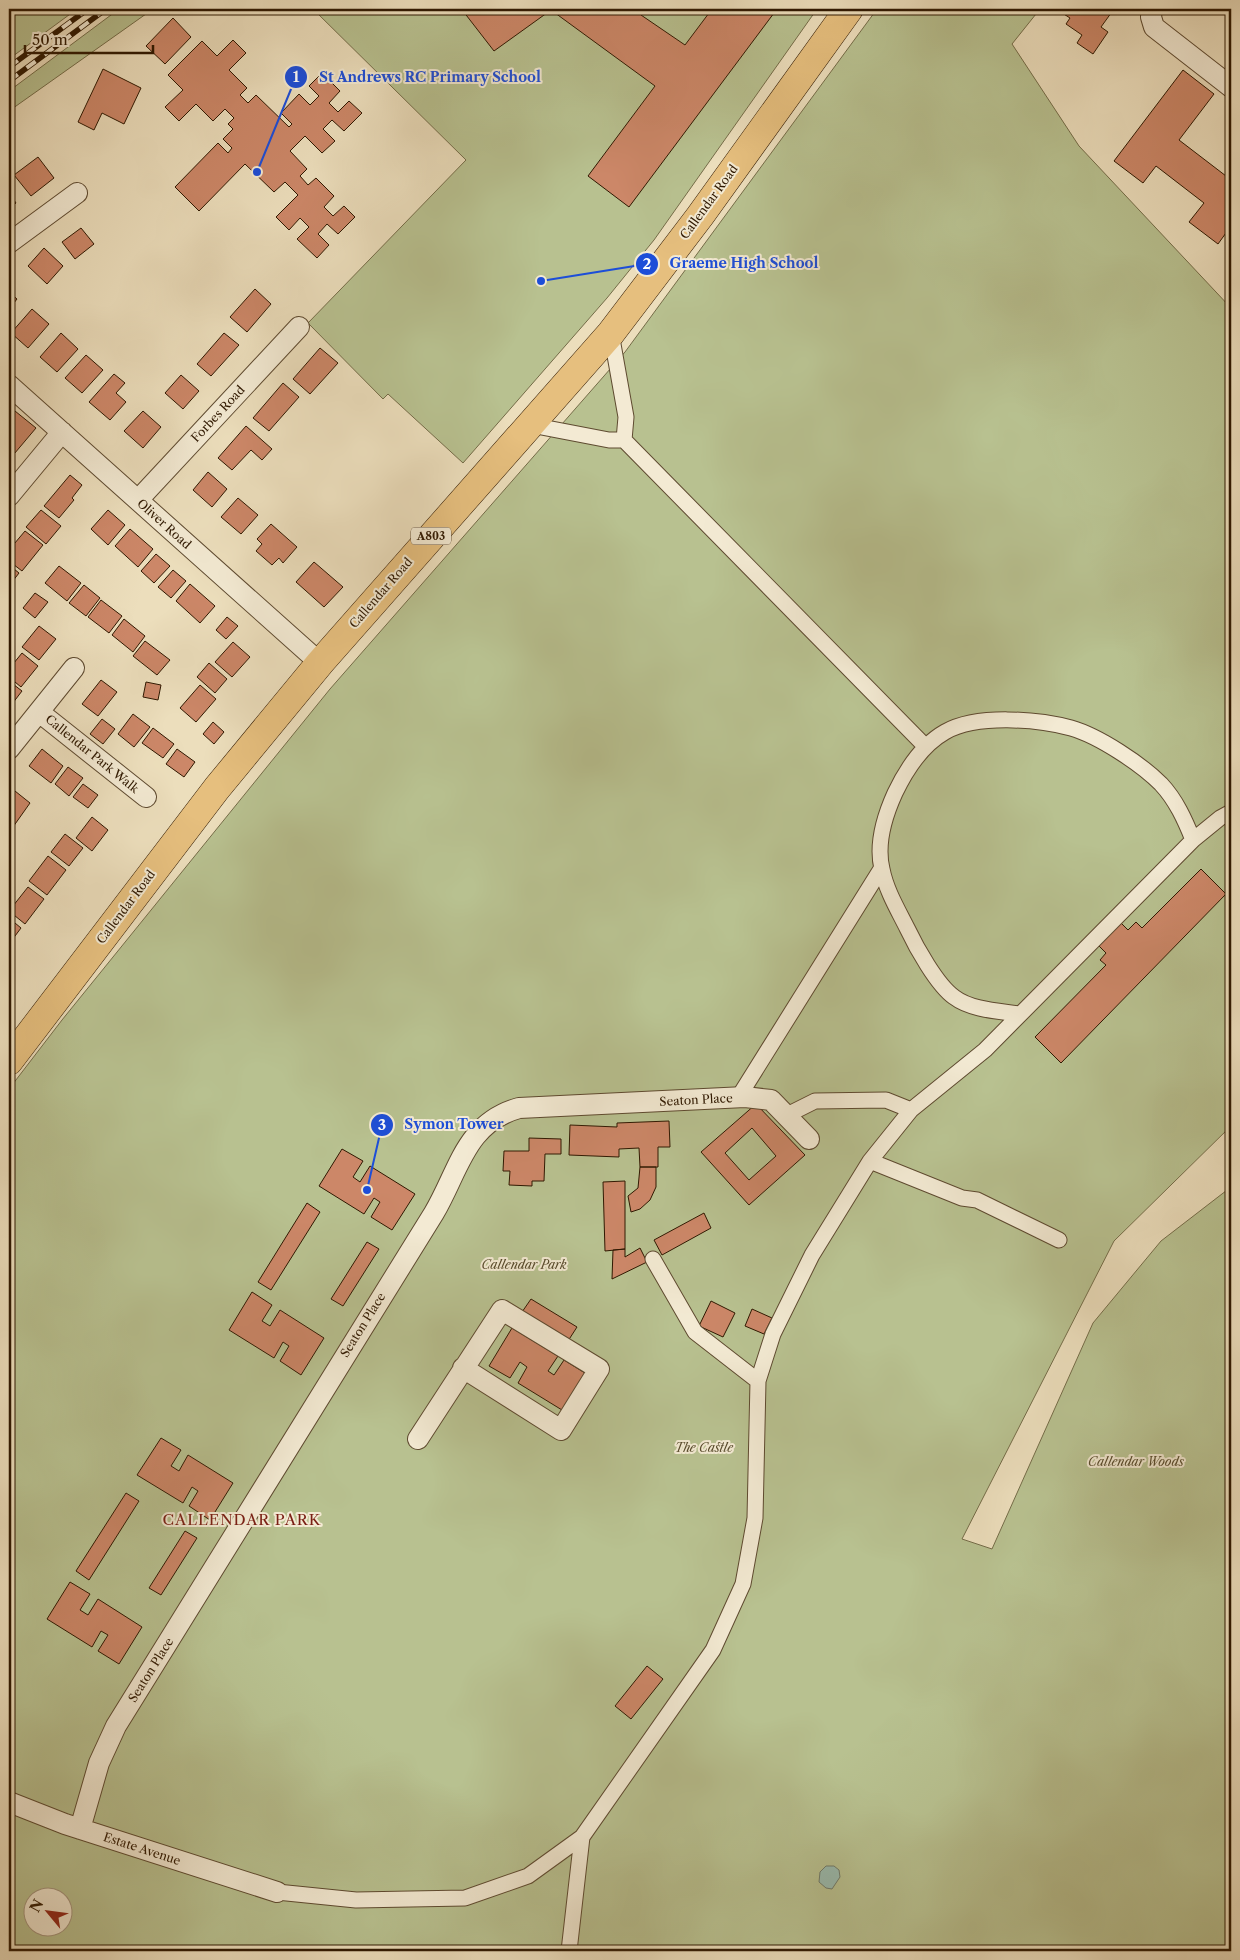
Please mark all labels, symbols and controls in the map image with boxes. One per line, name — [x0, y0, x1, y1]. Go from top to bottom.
scale bar — [25, 22, 152, 54]
text: 50 m — [32, 30, 68, 49]
callout: St Andrews RC Primary School — [284, 63, 552, 92]
text: 1 — [293, 67, 300, 86]
text: St Andrews RC Primary School — [319, 68, 541, 86]
street label: Callendar Road — [677, 161, 741, 242]
callout: Graeme High School — [635, 249, 829, 278]
text: 2 — [643, 254, 652, 273]
text: Graeme High School — [670, 254, 818, 272]
street label: Forbes Road — [188, 382, 248, 445]
street label: Oliver Road — [134, 495, 195, 552]
road number: A803 — [411, 528, 451, 544]
street label: Callendar Road — [346, 554, 416, 631]
street label: Callendar Park Walk — [42, 711, 143, 797]
street label: Callendar Road — [93, 866, 159, 946]
street label: Seaton Place — [659, 1090, 733, 1109]
callout: Symon Tower — [369, 1110, 514, 1139]
text: 3 — [378, 1115, 386, 1134]
text: Symon Tower — [404, 1115, 504, 1133]
park label: Callendar Park — [481, 1257, 567, 1272]
street label: Seaton Place — [337, 1289, 389, 1360]
park label: The Castle — [675, 1440, 734, 1455]
park label: Callendar Woods — [1088, 1454, 1185, 1469]
district label: CALLENDAR PARK — [162, 1510, 322, 1529]
street label: Seaton Place — [125, 1634, 177, 1705]
street label: Estate Avenue — [102, 1829, 183, 1868]
north arrow — [22, 1888, 72, 1938]
text: N — [26, 1896, 47, 1915]

